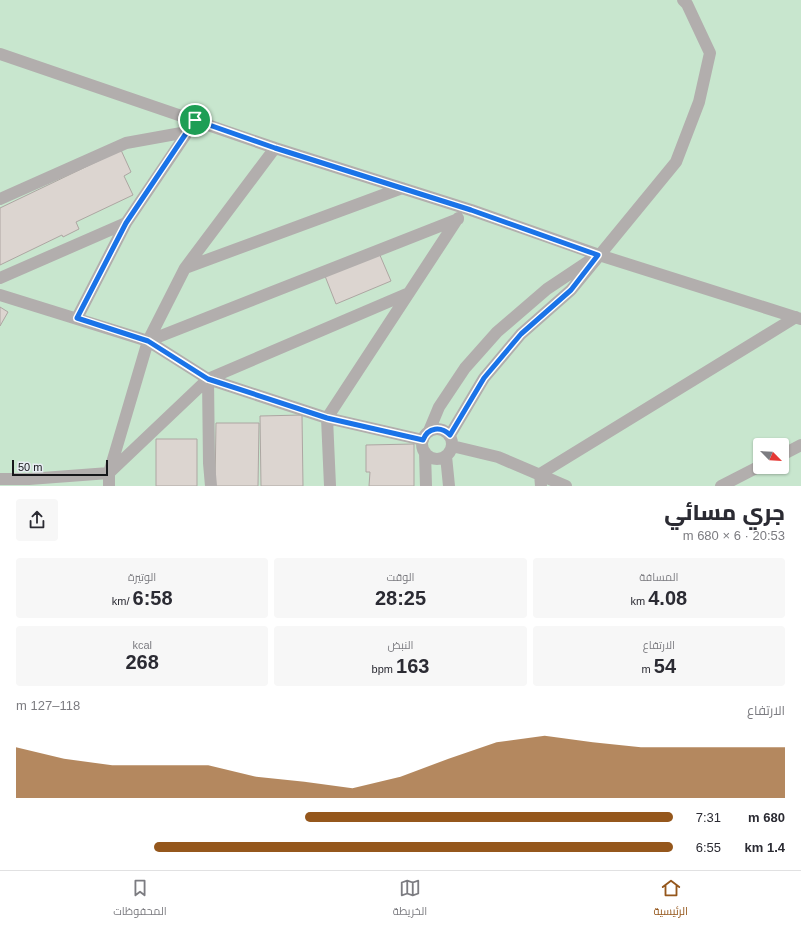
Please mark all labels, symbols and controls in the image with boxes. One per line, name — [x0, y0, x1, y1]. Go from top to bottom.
pin — [178, 103, 212, 137]
icon: arrive — [184, 109, 206, 131]
north arrow — [753, 438, 789, 474]
map controls — [753, 438, 789, 474]
scale bar — [12, 458, 108, 477]
text: 50 m — [18, 461, 42, 473]
button: share — [16, 499, 58, 541]
text: جري مسائي — [664, 500, 785, 525]
text: 20:53 · 6 × 680 m — [683, 528, 785, 543]
text: الوتيرة — [128, 571, 156, 583]
text: الوقت — [387, 571, 415, 583]
text: المسافة — [639, 571, 678, 583]
text: 6:58 — [133, 587, 173, 609]
text: 28:25 — [375, 587, 426, 609]
text: 4.08 — [648, 587, 687, 609]
text: /km — [112, 595, 133, 607]
text: km — [631, 595, 648, 607]
text: kcal — [132, 639, 152, 651]
text: النبض — [388, 639, 413, 651]
text: الارتفاع — [643, 639, 675, 651]
text: 268 — [125, 651, 159, 673]
text: 163 — [396, 655, 429, 677]
text: 54 — [654, 655, 676, 677]
text: bpm — [372, 663, 396, 675]
text: m — [642, 663, 654, 675]
text: 118–127 m — [16, 698, 80, 713]
text: الارتفاع — [747, 703, 785, 718]
text: 7:31 — [696, 810, 721, 825]
text: 680 m — [748, 810, 785, 825]
text: 6:55 — [696, 840, 721, 855]
text: 1.4 km — [745, 840, 785, 855]
tab: المحفوظات — [113, 877, 167, 921]
tab: الخريطة — [393, 877, 427, 921]
tab: الرئيسية — [653, 877, 688, 921]

